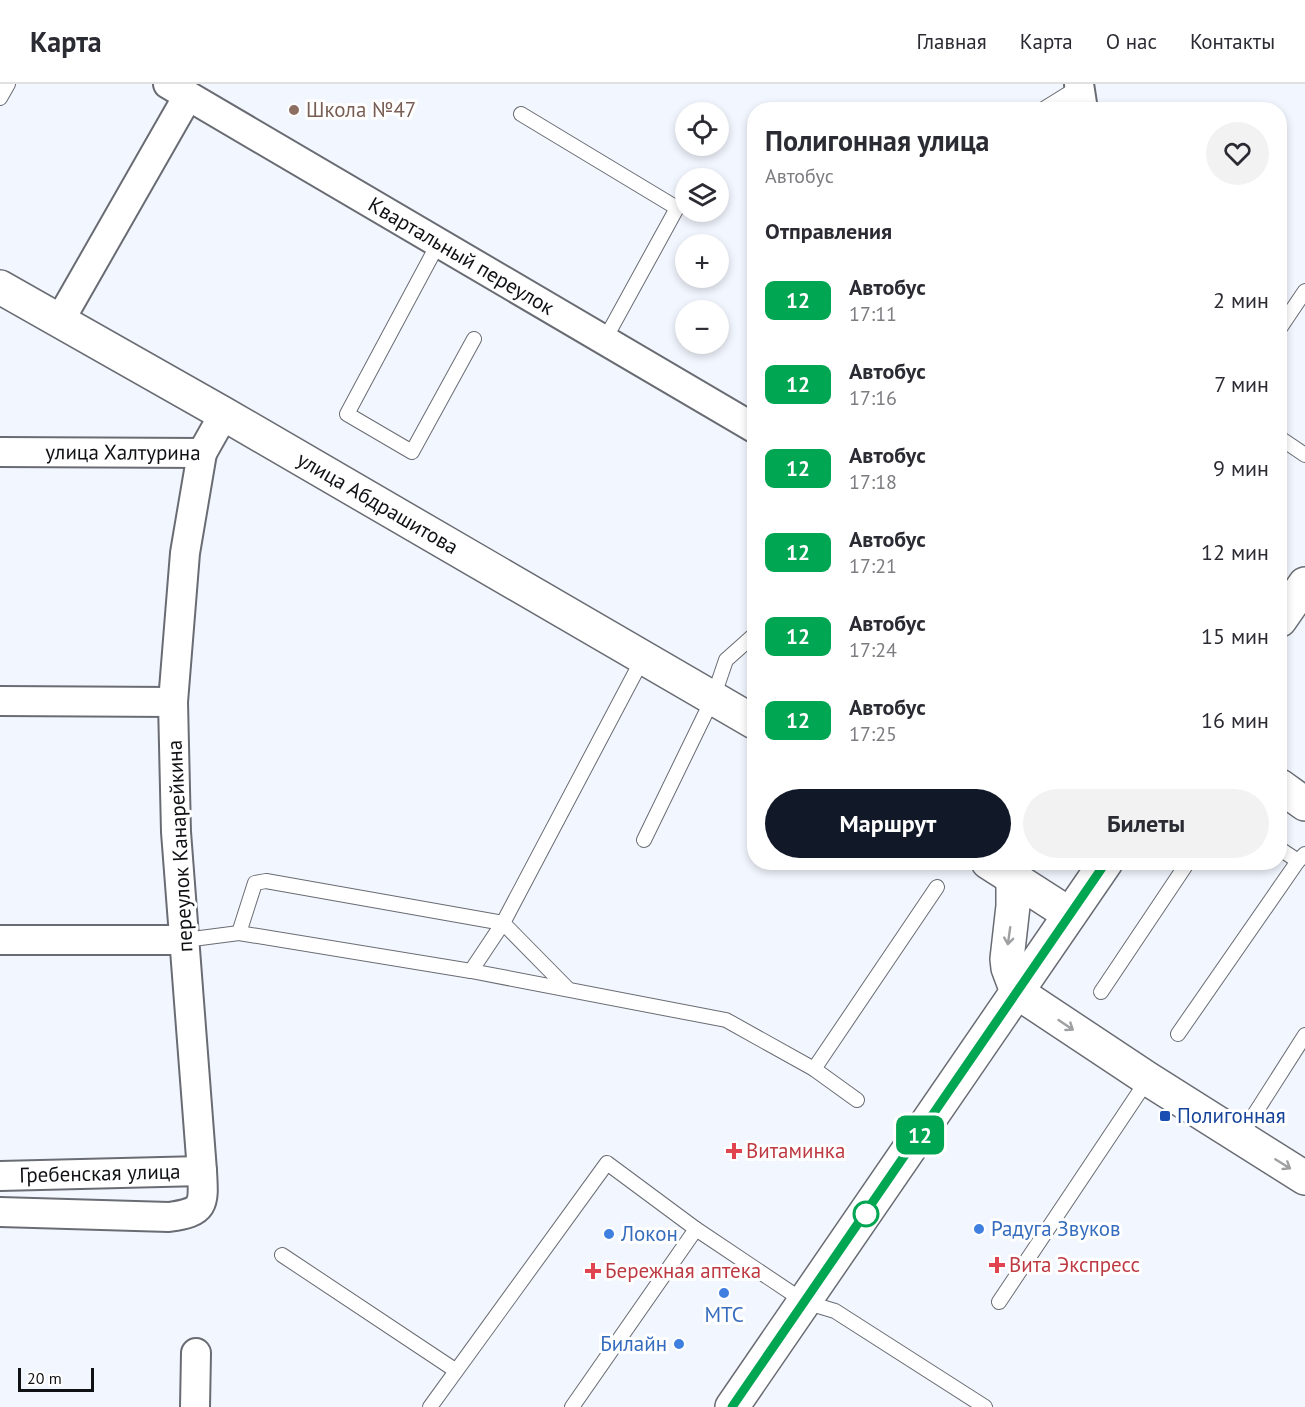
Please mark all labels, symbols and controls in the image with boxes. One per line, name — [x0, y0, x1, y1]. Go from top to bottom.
text: Карта — [30, 23, 102, 60]
text: Главная — [916, 28, 987, 55]
text: Карта — [1020, 28, 1073, 55]
text: О нас — [1106, 28, 1157, 55]
text: Контакты — [1190, 28, 1275, 55]
place label: Школа №47 — [306, 96, 416, 123]
map controls — [675, 102, 729, 354]
button: locate — [675, 102, 729, 156]
marker: Школа №47 — [287, 103, 301, 117]
text: Полигонная улица — [765, 122, 989, 159]
button: heart — [1206, 122, 1269, 185]
text: Автобус — [765, 163, 834, 189]
button: layers — [675, 168, 729, 222]
street label: Квартальный переулок — [364, 191, 559, 321]
text: Отправления — [765, 217, 892, 245]
button: + — [675, 234, 729, 288]
text: Автобус — [849, 273, 926, 301]
text: 2 мин — [1213, 286, 1269, 314]
text: 12 — [786, 287, 810, 314]
button: − — [675, 300, 729, 354]
text: 17:11 — [849, 301, 897, 327]
text: Автобус — [849, 357, 926, 385]
text: 7 мин — [1214, 370, 1269, 398]
text: 12 — [786, 371, 810, 398]
text: 17:16 — [849, 385, 897, 411]
street label: улица Халтурина — [45, 438, 201, 466]
text: Автобус — [849, 441, 926, 469]
street label: улица Абдрашитова — [292, 445, 463, 560]
text: 9 мин — [1213, 454, 1269, 482]
text: 12 — [786, 455, 810, 482]
text: 17:18 — [849, 469, 897, 495]
text: Автобус — [849, 525, 926, 553]
text: 12 мин — [1201, 538, 1269, 566]
text: 12 — [786, 539, 810, 566]
text: 17:21 — [849, 553, 897, 579]
text: Автобус — [849, 609, 926, 637]
text: 15 мин — [1201, 622, 1269, 650]
text: 12 — [786, 623, 810, 650]
text: 17:24 — [849, 637, 897, 663]
text: Автобус — [849, 693, 926, 721]
text: 16 мин — [1201, 706, 1269, 734]
text: 12 — [786, 707, 810, 734]
text: 17:25 — [849, 721, 897, 747]
street label: переулок Канарейкина — [160, 739, 199, 953]
button: Маршрут — [765, 789, 1011, 858]
button: Билеты — [1023, 789, 1269, 858]
one-way arrow — [1004, 926, 1015, 945]
one-way arrow — [1057, 1019, 1074, 1031]
place label: Полигонная — [1177, 1102, 1286, 1129]
marker: Полигонная — [1158, 1109, 1172, 1123]
line badge: 12 — [893, 1116, 947, 1154]
text: 12 — [908, 1122, 932, 1149]
place label: Витаминка — [746, 1137, 845, 1164]
marker: Витаминка — [727, 1144, 741, 1158]
street label: Гребенская улица — [19, 1158, 181, 1189]
one-way arrow — [1274, 1158, 1291, 1170]
unlabelled marker — [853, 1201, 879, 1227]
place label: Радуга Звуков — [991, 1215, 1121, 1242]
place label: Локон — [620, 1220, 678, 1247]
marker: Радуга Звуков — [972, 1222, 986, 1236]
marker: Локон — [602, 1227, 616, 1241]
place label: Вита Экспресс — [1009, 1251, 1140, 1278]
place label: Бережная аптека — [605, 1257, 761, 1284]
marker: Вита Экспресс — [990, 1258, 1004, 1272]
marker: Бережная аптека — [586, 1264, 600, 1278]
marker: МТС — [717, 1286, 731, 1300]
place label: МТС — [704, 1301, 744, 1328]
place label: Билайн — [600, 1330, 667, 1357]
marker: Билайн — [672, 1337, 686, 1351]
scale bar — [18, 1365, 94, 1392]
text: 20 m — [27, 1368, 62, 1388]

